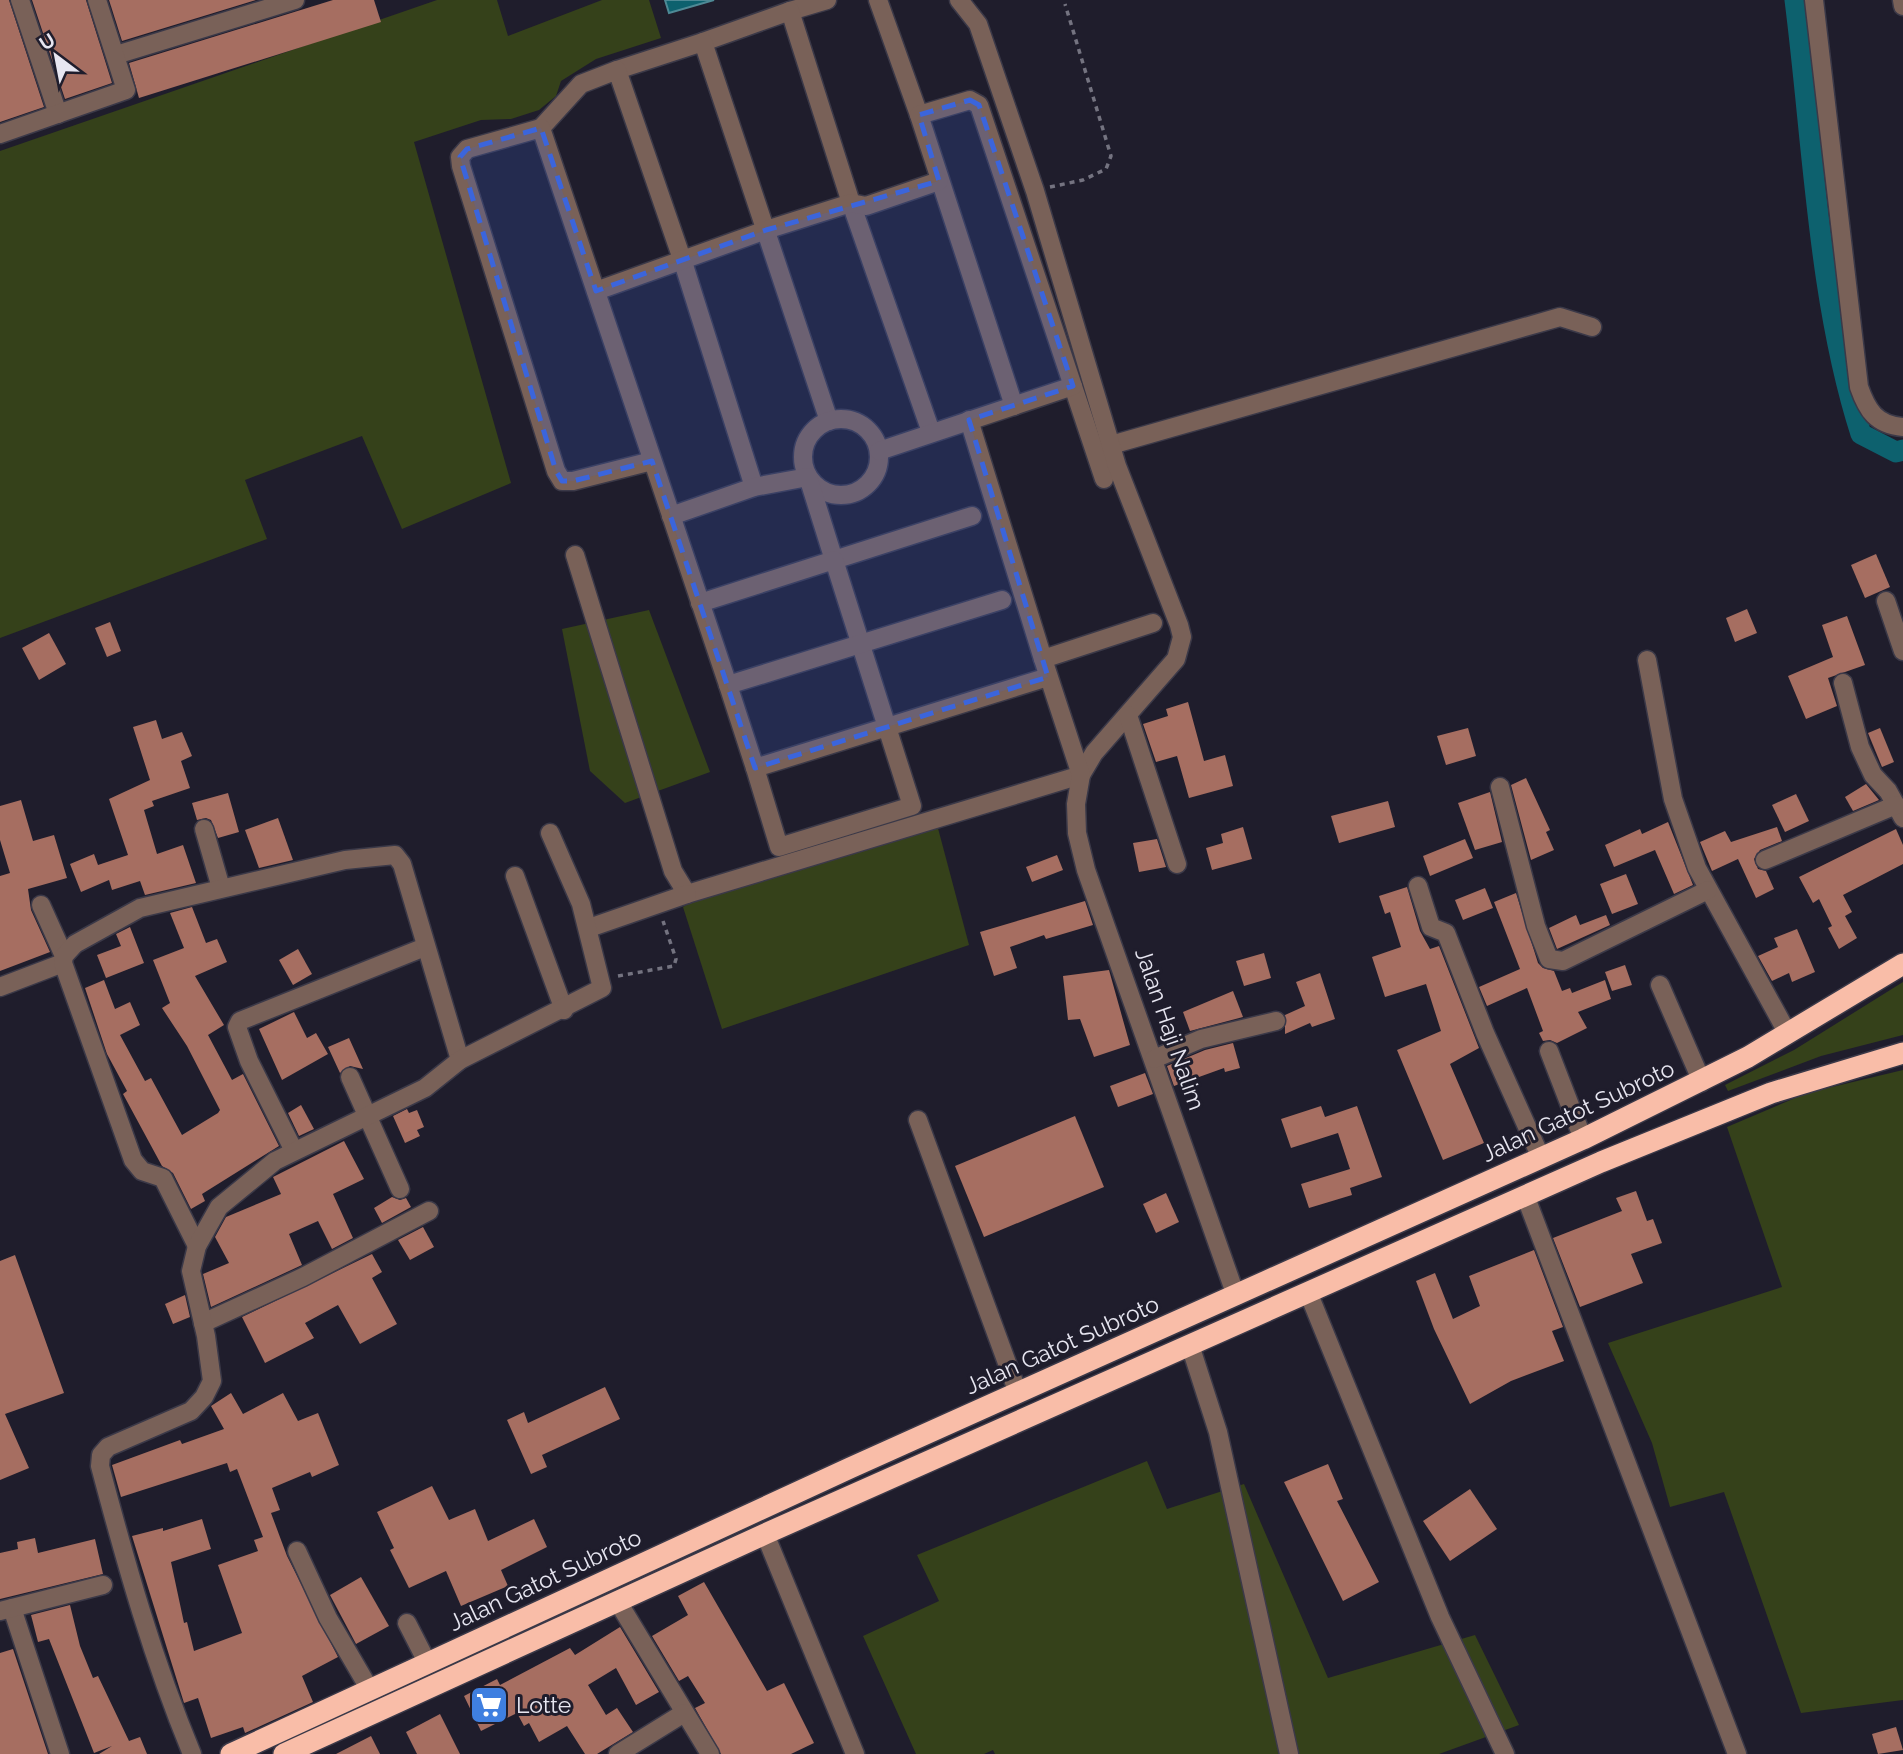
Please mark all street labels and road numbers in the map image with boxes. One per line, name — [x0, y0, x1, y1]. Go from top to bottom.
street label: Jalan Haji Nalim — [1130, 944, 1211, 1113]
street label: Jalan Gatot Subroto — [1477, 1054, 1678, 1167]
street label: Jalan Gatot Subroto — [961, 1290, 1163, 1399]
street label: Jalan Gatot Subroto — [444, 1523, 645, 1636]

